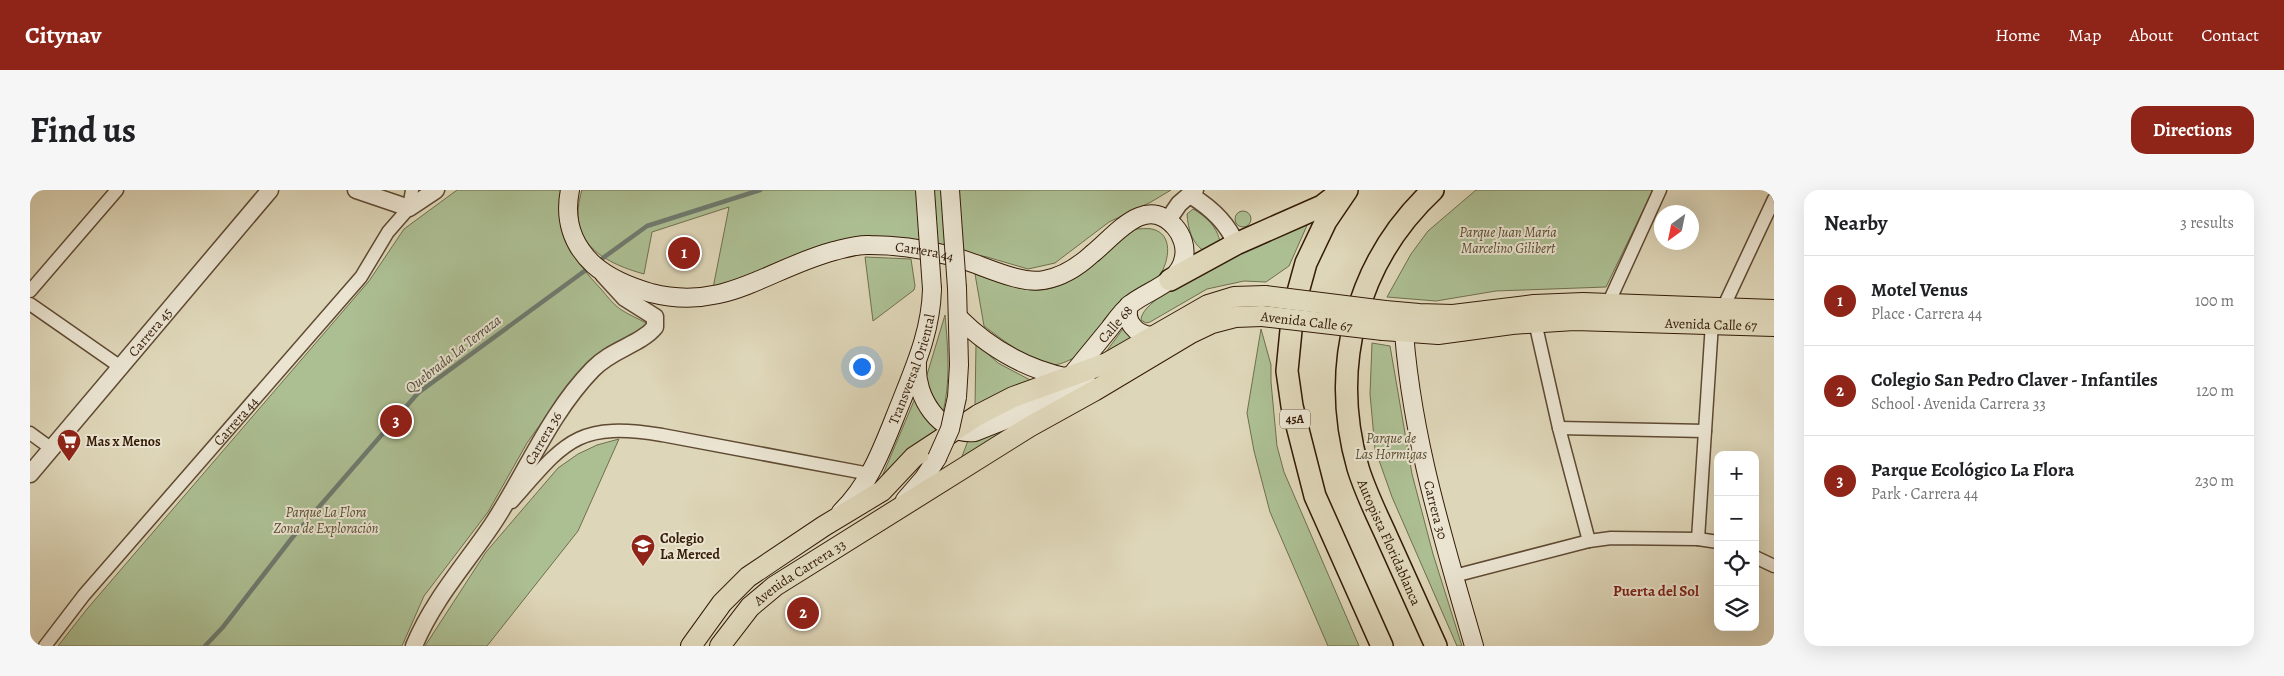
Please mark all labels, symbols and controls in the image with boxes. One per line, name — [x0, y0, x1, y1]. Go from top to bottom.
text: Citynav — [25, 19, 101, 51]
text: Home — [1995, 23, 2040, 47]
text: Map — [2068, 23, 2101, 47]
text: About — [2129, 23, 2173, 47]
text: Contact — [2201, 23, 2259, 47]
text: Find us — [30, 106, 136, 154]
button: Directions — [2131, 106, 2254, 154]
north arrow — [1654, 205, 1699, 250]
text: Nearby — [1824, 209, 1887, 237]
text: 3 results — [2180, 212, 2234, 234]
park label: Parque Juan María Marcelino Gilibert — [1459, 223, 1557, 258]
pin: 1 — [668, 234, 700, 272]
street label: Carrera 44 — [894, 237, 956, 266]
text: Motel Venus — [1871, 277, 1968, 303]
text: 1 — [1837, 290, 1843, 312]
text: 100 m — [2195, 290, 2234, 312]
street label: Calle 68 — [1094, 301, 1137, 347]
text: Place · Carrera 44 — [1871, 303, 1982, 325]
street label: Carrera 45 — [124, 304, 177, 361]
street label: Avenida Calle 67 — [1259, 307, 1354, 336]
water label: Quebrada La Terraza — [401, 310, 505, 398]
street label: Transversal Oriental — [884, 312, 940, 427]
street label: Avenida Calle 67 — [1664, 314, 1757, 335]
your location — [849, 354, 875, 380]
text: Colegio San Pedro Claver - Infantiles — [1871, 367, 2158, 393]
text: 2 — [1836, 380, 1844, 402]
text: 120 m — [2196, 380, 2234, 402]
street label: Carrera 44 — [209, 393, 263, 450]
text: School · Avenida Carrera 33 — [1871, 393, 2046, 415]
pin: 3 — [380, 402, 412, 440]
street label: Carrera 36 — [520, 408, 567, 469]
road number: 45A — [1280, 410, 1310, 428]
supermarket icon: Mas x Menos — [56, 428, 82, 462]
park label: Parque de Las Hormigas — [1355, 429, 1427, 464]
place label: Mas x Menos — [86, 432, 161, 451]
map controls — [1714, 451, 1759, 631]
button: + — [1714, 451, 1759, 496]
text: Parque Ecológico La Flora — [1871, 457, 2075, 483]
text: 3 — [1837, 470, 1843, 492]
text: 230 m — [2195, 470, 2234, 492]
street label: Autopista Floridablanca — [1352, 476, 1426, 609]
street label: Carrera 30 — [1419, 479, 1452, 542]
text: Park · Carrera 44 — [1871, 483, 1978, 505]
button: − — [1714, 496, 1759, 541]
park label: Parque La Flora Zona de Exploración — [273, 503, 379, 538]
place label: Colegio La Merced — [660, 529, 721, 564]
school or university icon: Colegio La Merced — [630, 533, 656, 567]
street label: Avenida Carrera 33 — [749, 535, 850, 611]
button: locate — [1714, 541, 1759, 586]
district label: Puerta del Sol — [1613, 581, 1699, 601]
button: layers — [1714, 586, 1759, 631]
pin: 2 — [787, 594, 819, 632]

